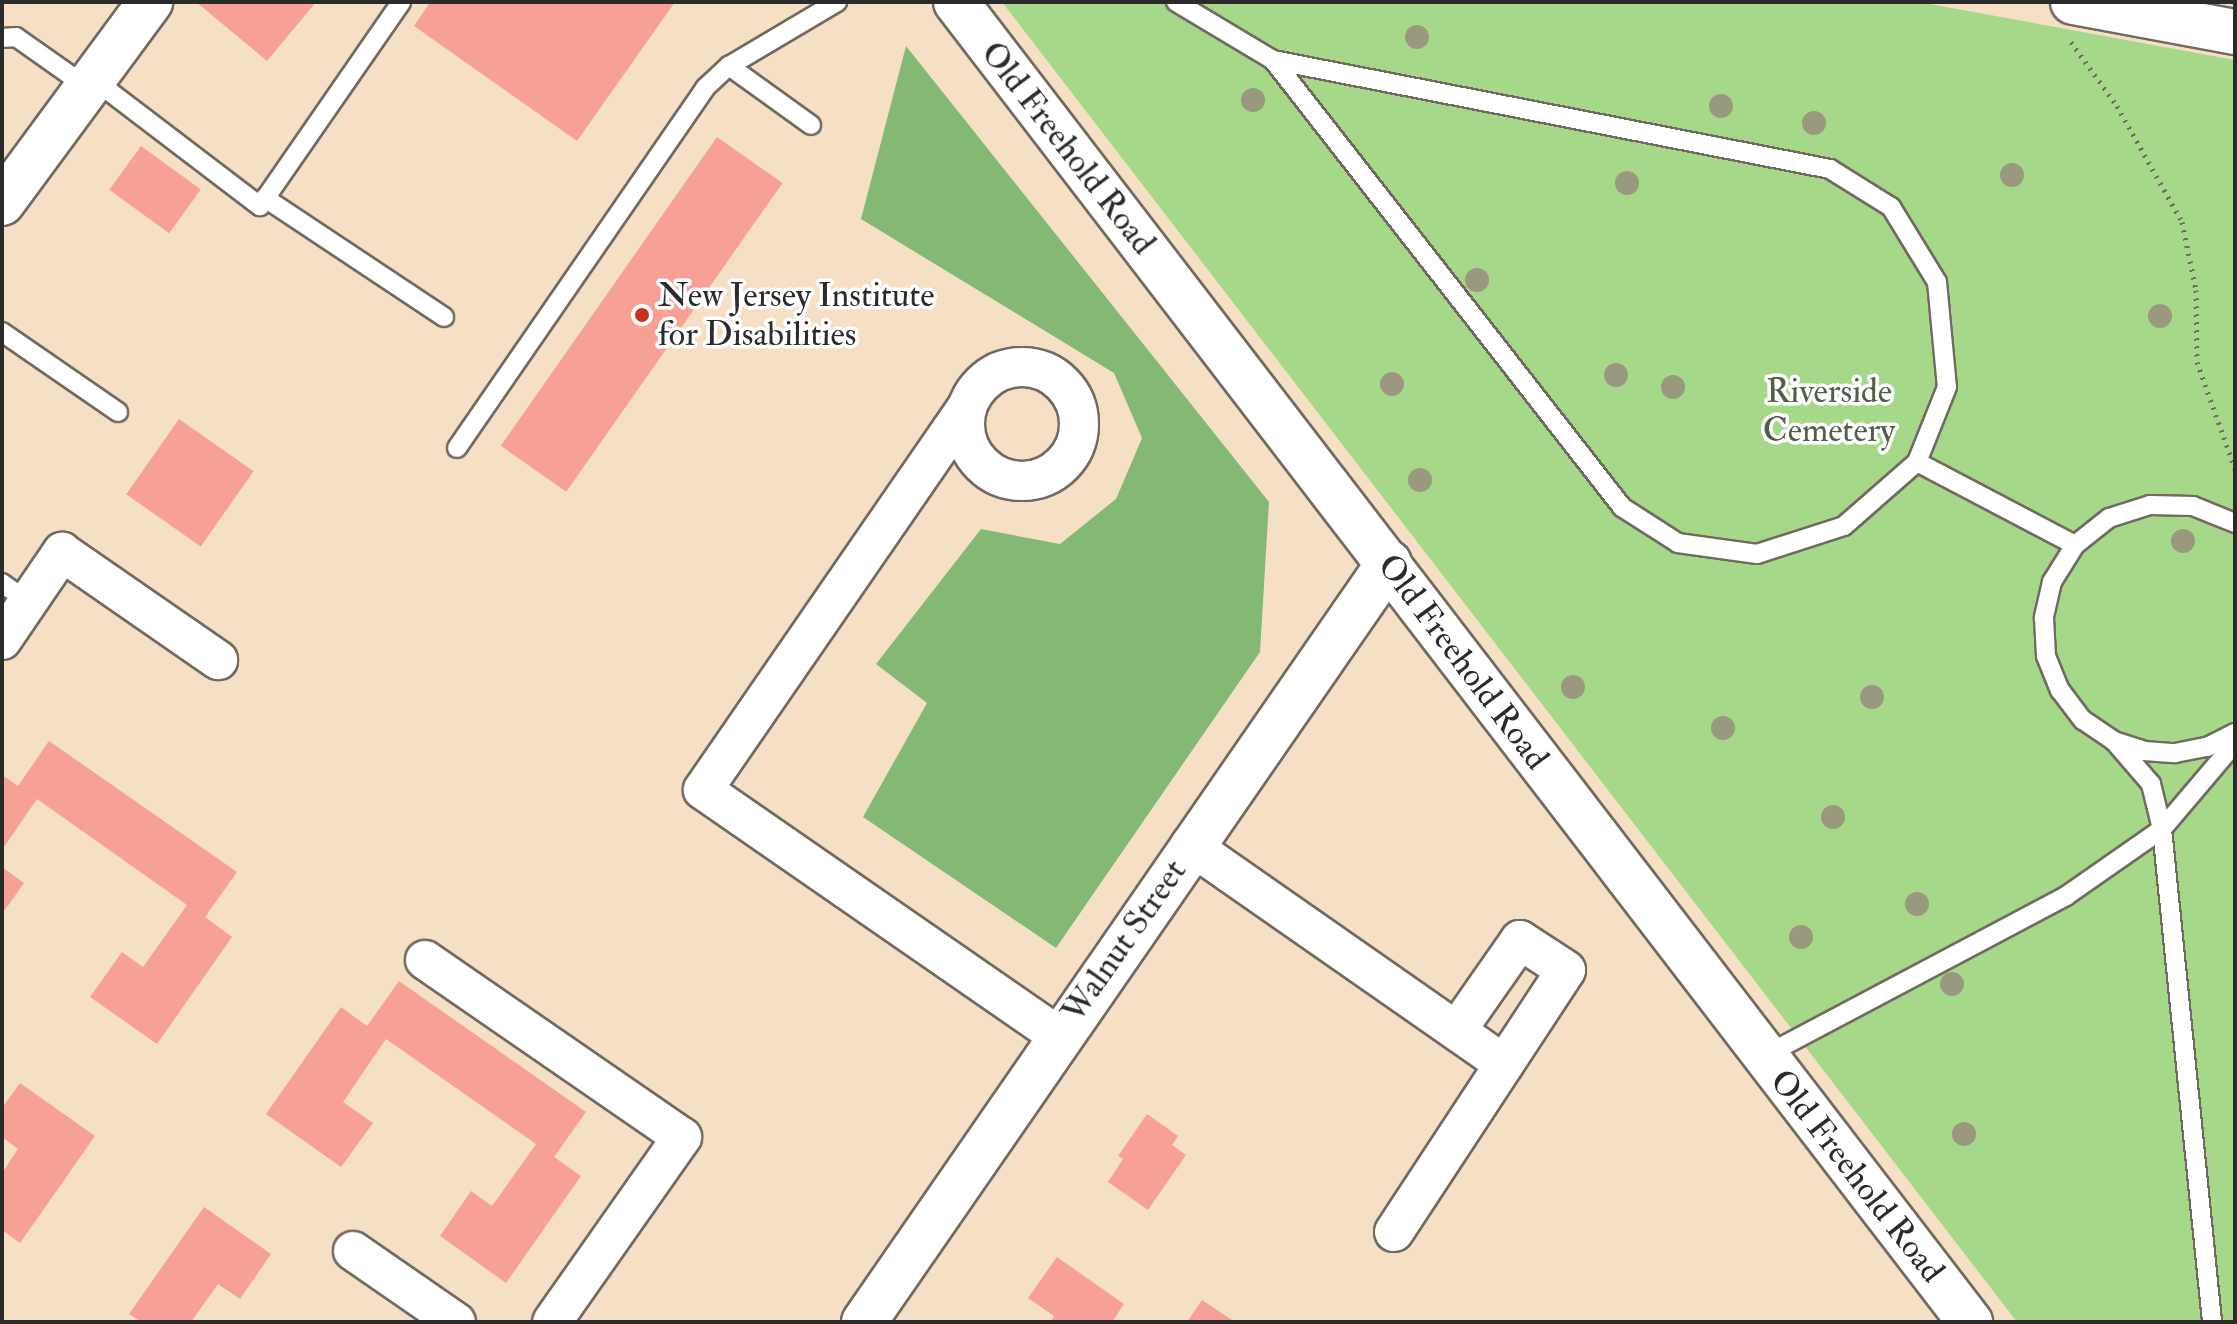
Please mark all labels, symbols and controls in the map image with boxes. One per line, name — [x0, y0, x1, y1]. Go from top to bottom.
street label: Old Freehold Road — [972, 33, 1164, 263]
place label: New Jersey Institute for Disabilities — [658, 275, 935, 354]
marker: New Jersey Institute for Disabilities — [633, 306, 651, 324]
park label: Riverside Cemetery — [1763, 371, 1895, 450]
street label: Old Freehold Road — [1369, 546, 1557, 778]
street label: Walnut Street — [1053, 852, 1195, 1030]
street label: Old Freehold Road — [1761, 1061, 1953, 1291]

